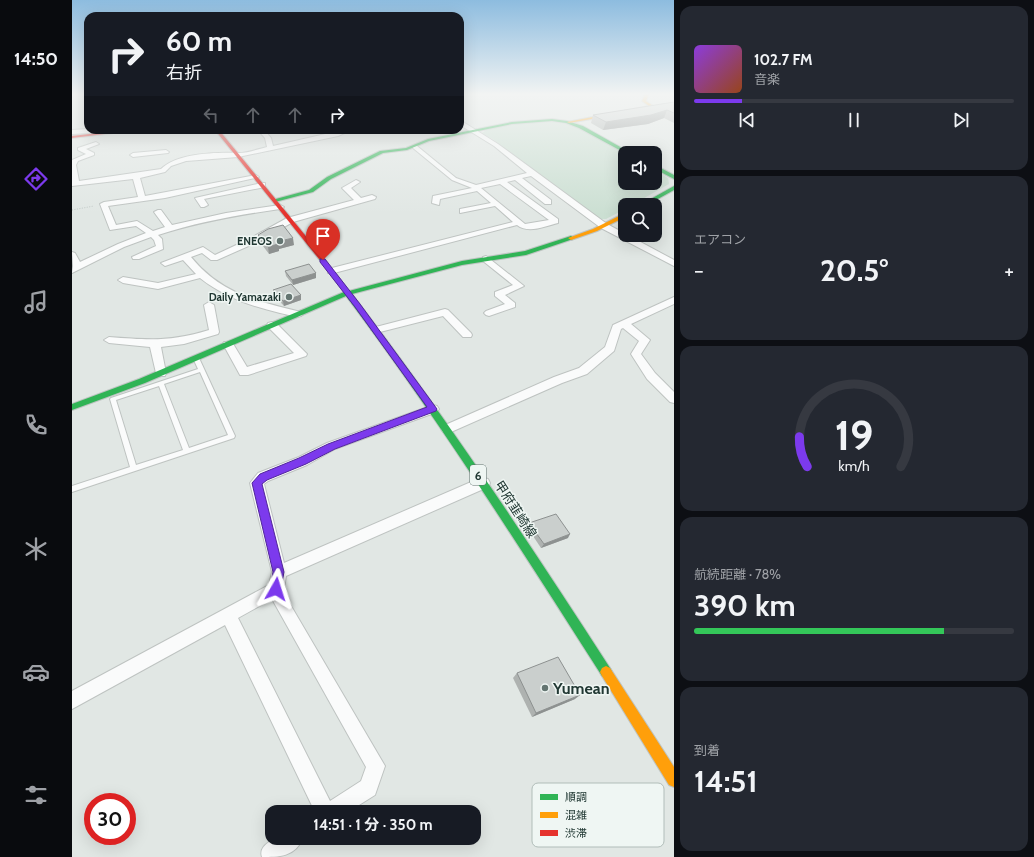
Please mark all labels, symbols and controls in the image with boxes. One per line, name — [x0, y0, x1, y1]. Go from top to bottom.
text: 60 m — [166, 24, 232, 58]
icon: right — [100, 28, 152, 80]
text: 14:50 — [14, 48, 58, 70]
text: 102.7 FM — [754, 51, 813, 69]
text: 右折 — [166, 62, 202, 84]
text: 音楽 — [754, 71, 780, 87]
icon: left — [200, 104, 222, 126]
icon: ahead — [242, 104, 264, 126]
icon: ahead — [284, 104, 306, 126]
icon: right — [326, 104, 348, 126]
icon: previous — [736, 109, 758, 131]
icon: pause — [843, 109, 865, 131]
icon: next — [950, 109, 972, 131]
map controls — [618, 146, 662, 242]
button: sound — [618, 146, 662, 190]
icon: directions — [22, 165, 50, 193]
button: search — [618, 198, 662, 242]
pin — [306, 219, 340, 260]
icon: arrive — [312, 225, 334, 247]
text: エアコン — [694, 231, 746, 247]
place label: ENEOS — [237, 234, 273, 248]
marker: ENEOS — [275, 236, 285, 246]
text: 20.5° — [820, 252, 888, 289]
text: − — [694, 257, 704, 284]
text: + — [1004, 257, 1014, 284]
icon: music — [22, 288, 50, 316]
place label: Daily Yamazaki — [209, 290, 281, 304]
marker: Daily Yamazaki — [284, 292, 294, 302]
text: 19 — [835, 409, 873, 459]
icon: phone — [22, 411, 50, 439]
text: km/h — [838, 456, 870, 474]
road number: 6 — [470, 465, 486, 485]
street label: 甲府韮崎線 — [492, 477, 540, 541]
icon: climate — [22, 535, 50, 563]
text: 航続距離 · 78% — [694, 566, 781, 582]
position arrow — [255, 568, 297, 610]
text: 390 km — [694, 587, 796, 624]
icon: car — [22, 658, 50, 686]
place label: Yumean — [552, 679, 609, 698]
marker: Yumean — [540, 683, 550, 693]
text: 到着 — [694, 742, 720, 758]
text: 14:51 — [694, 763, 758, 800]
icon: filters — [22, 781, 50, 809]
legend — [532, 783, 664, 847]
text: 順調 — [565, 790, 587, 804]
speed limit sign: 30 — [84, 793, 136, 845]
text: 混雑 — [565, 808, 587, 822]
text: 14:51 · 1 分 · 350 m — [313, 816, 433, 834]
text: 渋滞 — [565, 826, 587, 840]

